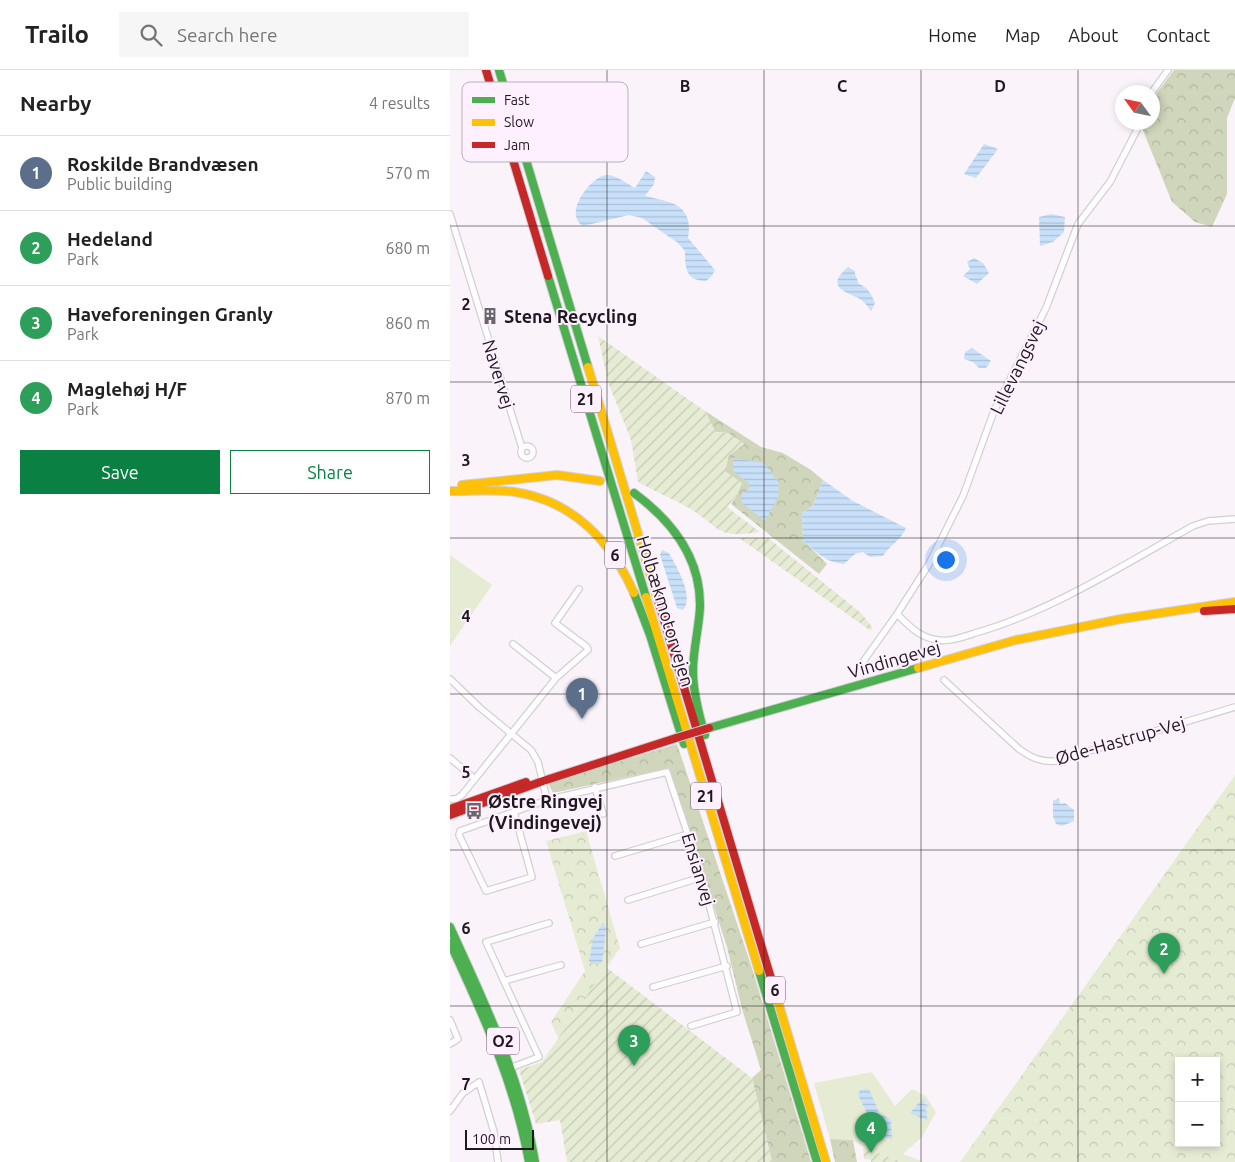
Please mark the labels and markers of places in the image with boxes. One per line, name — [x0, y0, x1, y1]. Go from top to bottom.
building icon: Stena Recycling — [480, 306, 500, 326]
place label: Stena Recycling — [504, 306, 637, 326]
pin: 1 — [566, 678, 598, 719]
place label: Østre Ringvej (Vindingevej) — [488, 791, 603, 833]
bus stop icon: Østre Ringvej (Vindingevej) — [464, 801, 484, 821]
pin: 2 — [1148, 933, 1180, 974]
pin: 3 — [618, 1025, 650, 1066]
pin: 4 — [855, 1112, 887, 1153]

